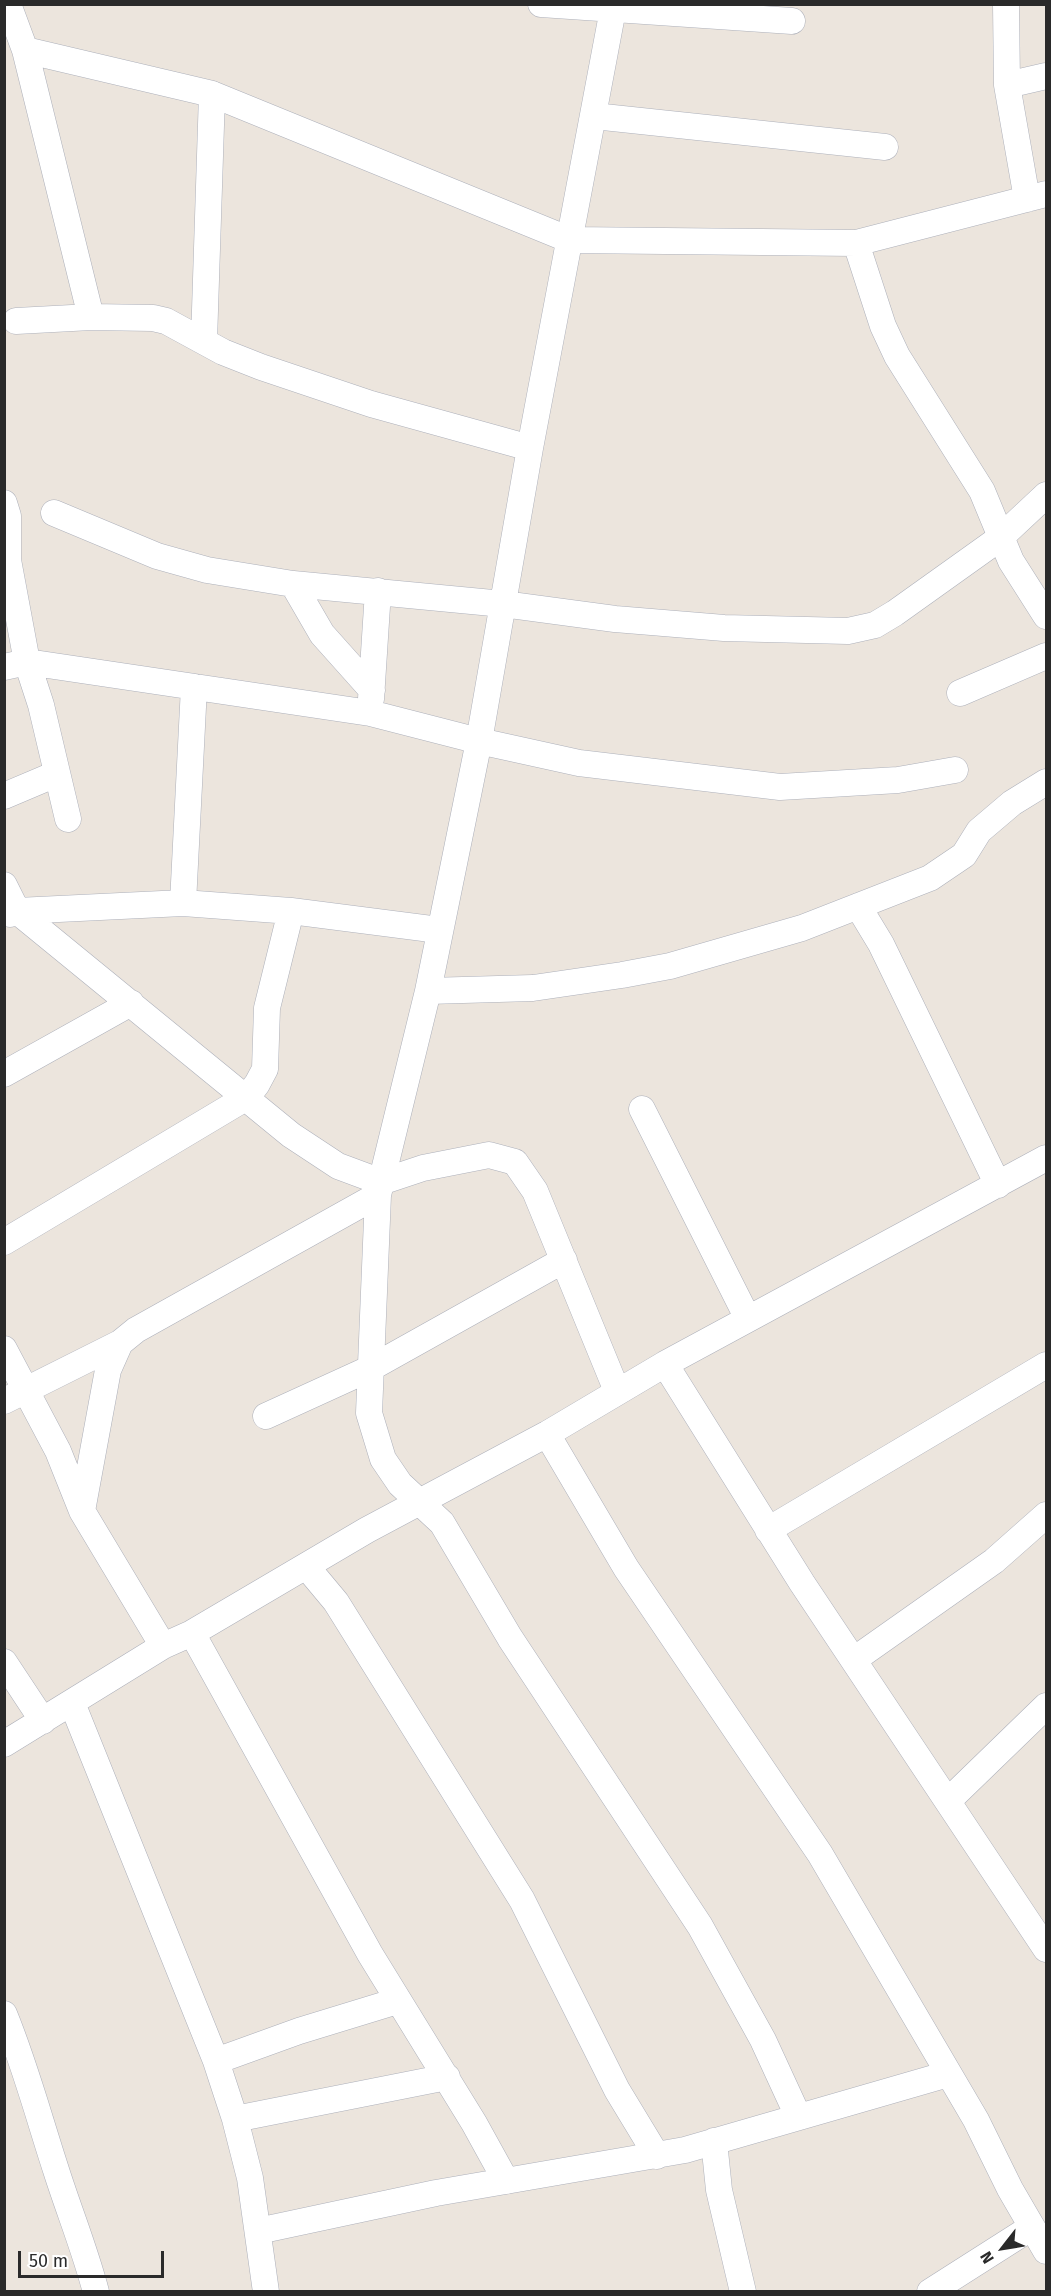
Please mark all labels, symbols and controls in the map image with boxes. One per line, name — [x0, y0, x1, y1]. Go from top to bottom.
north arrow — [973, 2218, 1033, 2278]
scale bar — [21, 2239, 166, 2277]
text: N — [976, 2248, 998, 2267]
text: 50 m — [29, 2250, 68, 2272]

